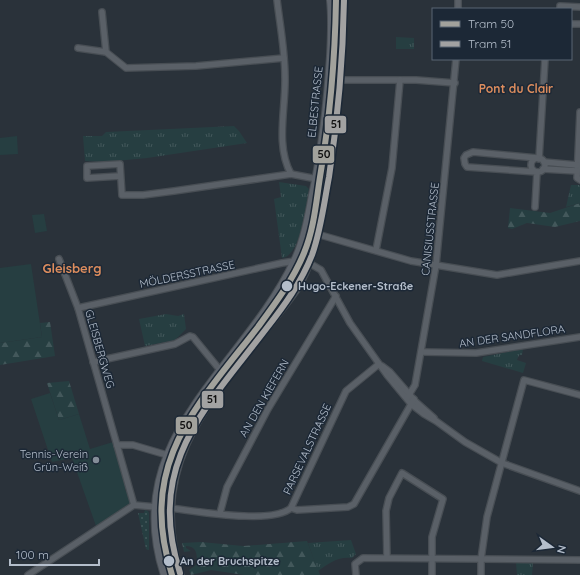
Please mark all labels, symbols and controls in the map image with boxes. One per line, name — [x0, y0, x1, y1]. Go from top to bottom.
legend — [432, 8, 572, 60]
text: Tram 50 — [468, 16, 514, 31]
text: Tram 51 — [468, 36, 511, 51]
street label: ELBESTRASSE — [304, 66, 326, 138]
district label: Pont du Clair — [479, 81, 553, 96]
line badge: 51 — [324, 115, 347, 134]
text: 51 — [331, 117, 341, 131]
line badge: 50 — [312, 145, 335, 164]
text: 50 — [317, 147, 331, 161]
street label: CANISIUSSTRASSE — [418, 182, 442, 276]
street label: MÖLDERSSTRASSE — [138, 257, 236, 291]
district label: Gleisberg — [42, 260, 102, 276]
marker: Hugo-Eckener-Straße — [280, 279, 294, 293]
place label: Hugo-Eckener-Straße — [298, 279, 414, 293]
street label: GLEISBERGWEG — [82, 308, 118, 390]
street label: AN DER SANDFLORA — [458, 322, 566, 350]
street label: AN DEN KIEFERN — [236, 357, 292, 439]
line badge: 51 — [201, 390, 224, 409]
text: 51 — [207, 392, 217, 406]
street label: PARSEVALSTRASSE — [280, 401, 334, 497]
line badge: 50 — [175, 416, 198, 435]
text: 50 — [179, 418, 193, 432]
place label: Tennis-Verein Grün-Weiß — [20, 447, 88, 474]
marker: Tennis-Verein Grün-Weiß — [91, 455, 101, 465]
north arrow — [532, 527, 572, 567]
scale bar — [10, 541, 99, 567]
text: N — [554, 544, 569, 555]
text: 100 m — [16, 547, 49, 562]
marker: An der Bruchspitze — [162, 554, 176, 568]
place label: An der Bruchspitze — [180, 554, 280, 568]

